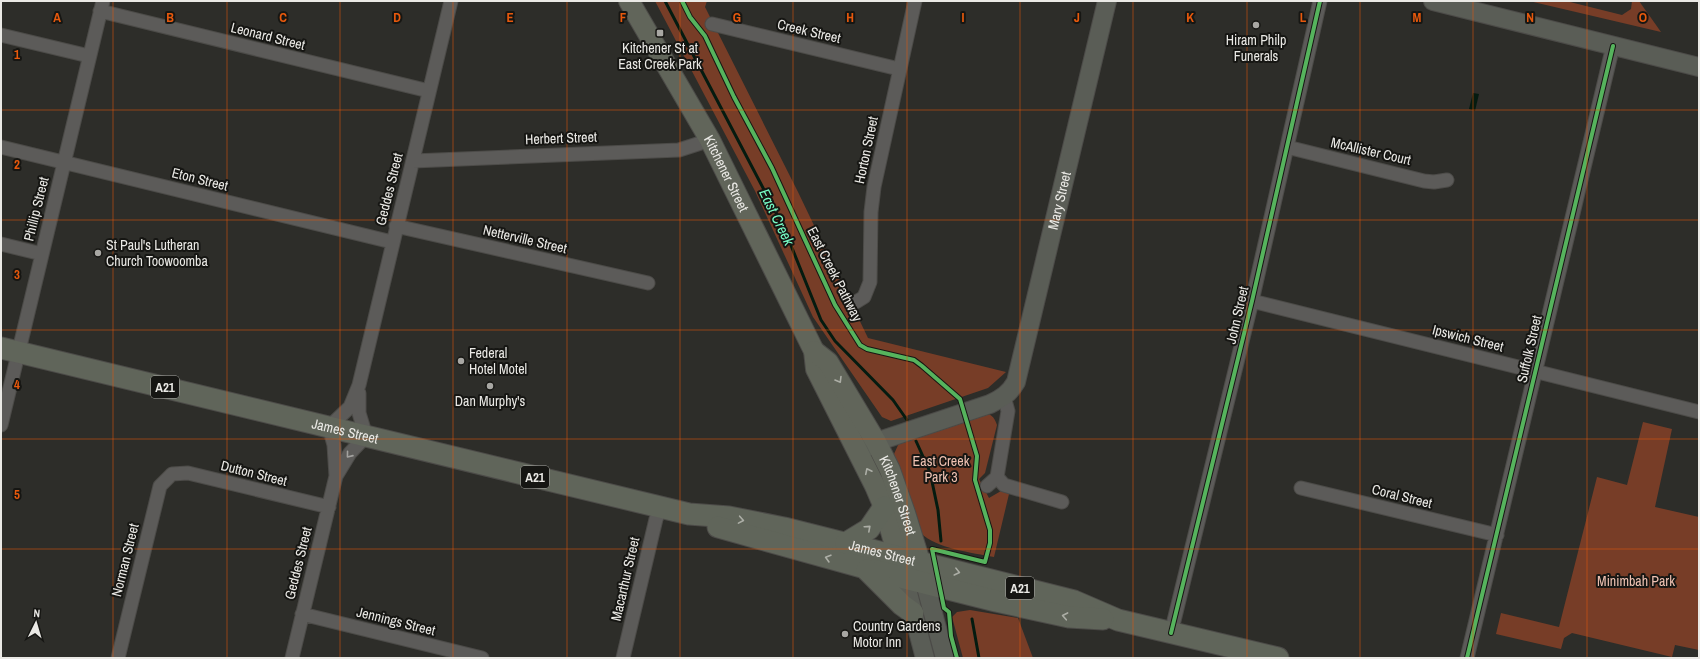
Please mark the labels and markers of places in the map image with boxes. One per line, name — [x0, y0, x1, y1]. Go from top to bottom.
marker: Hiram Philp Funerals — [1251, 20, 1261, 30]
marker: Kitchener St at East Creek Park — [655, 28, 665, 38]
place label: Hiram Philp Funerals — [1226, 31, 1286, 65]
place label: Kitchener St at East Creek Park — [618, 39, 702, 73]
place label: St Paul's Lutheran Church Toowoomba — [106, 236, 209, 270]
marker: St Paul's Lutheran Church Toowoomba — [93, 248, 103, 258]
place label: Federal Hotel Motel — [469, 344, 527, 378]
marker: Federal Hotel Motel — [456, 356, 466, 366]
marker: Dan Murphy's — [485, 381, 495, 391]
place label: Dan Murphy's — [455, 392, 525, 410]
place label: Country Gardens Motor Inn — [853, 617, 941, 651]
marker: Country Gardens Motor Inn — [840, 629, 850, 639]

